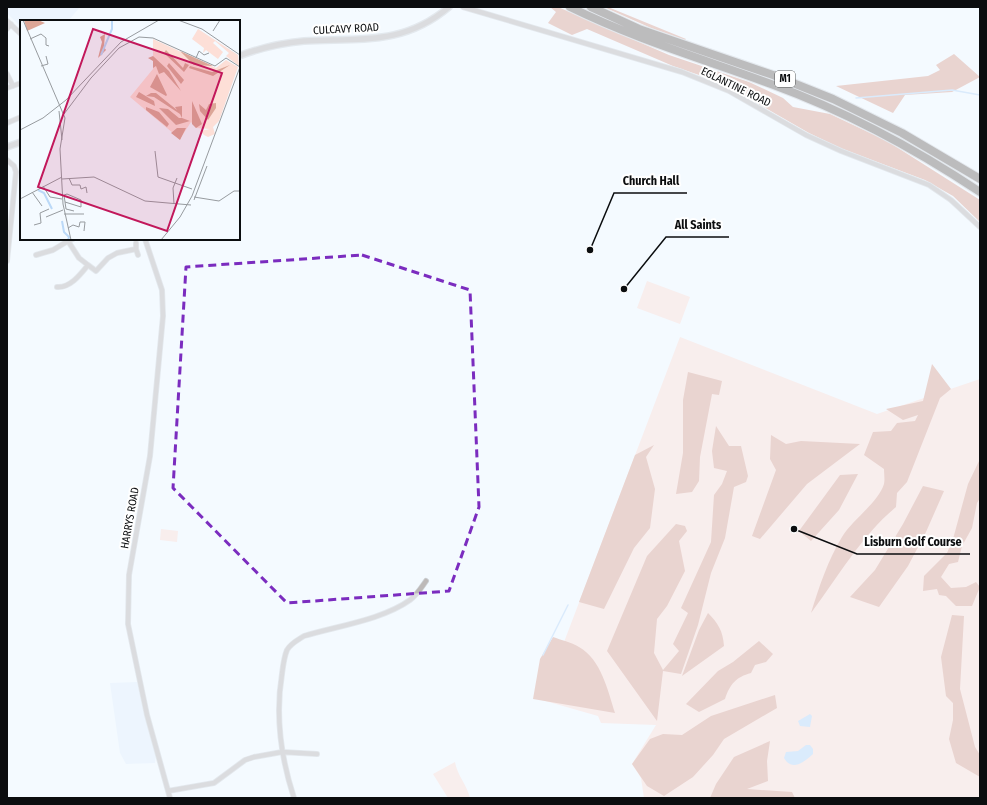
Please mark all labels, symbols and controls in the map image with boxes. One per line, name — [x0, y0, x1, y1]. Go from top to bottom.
inset map — [20, 20, 240, 240]
street label: CULCAVY ROAD — [313, 21, 379, 37]
street label: EGLANTINE ROAD — [699, 65, 773, 109]
road number: M1 — [775, 71, 795, 87]
callout: Church Hall — [614, 169, 687, 193]
text: Church Hall — [623, 174, 680, 188]
callout: All Saints — [666, 213, 729, 237]
text: All Saints — [674, 218, 722, 232]
street label: HARRYS ROAD — [118, 486, 142, 550]
callout: Lisburn Golf Course — [857, 530, 970, 554]
text: Lisburn Golf Course — [864, 535, 962, 549]

